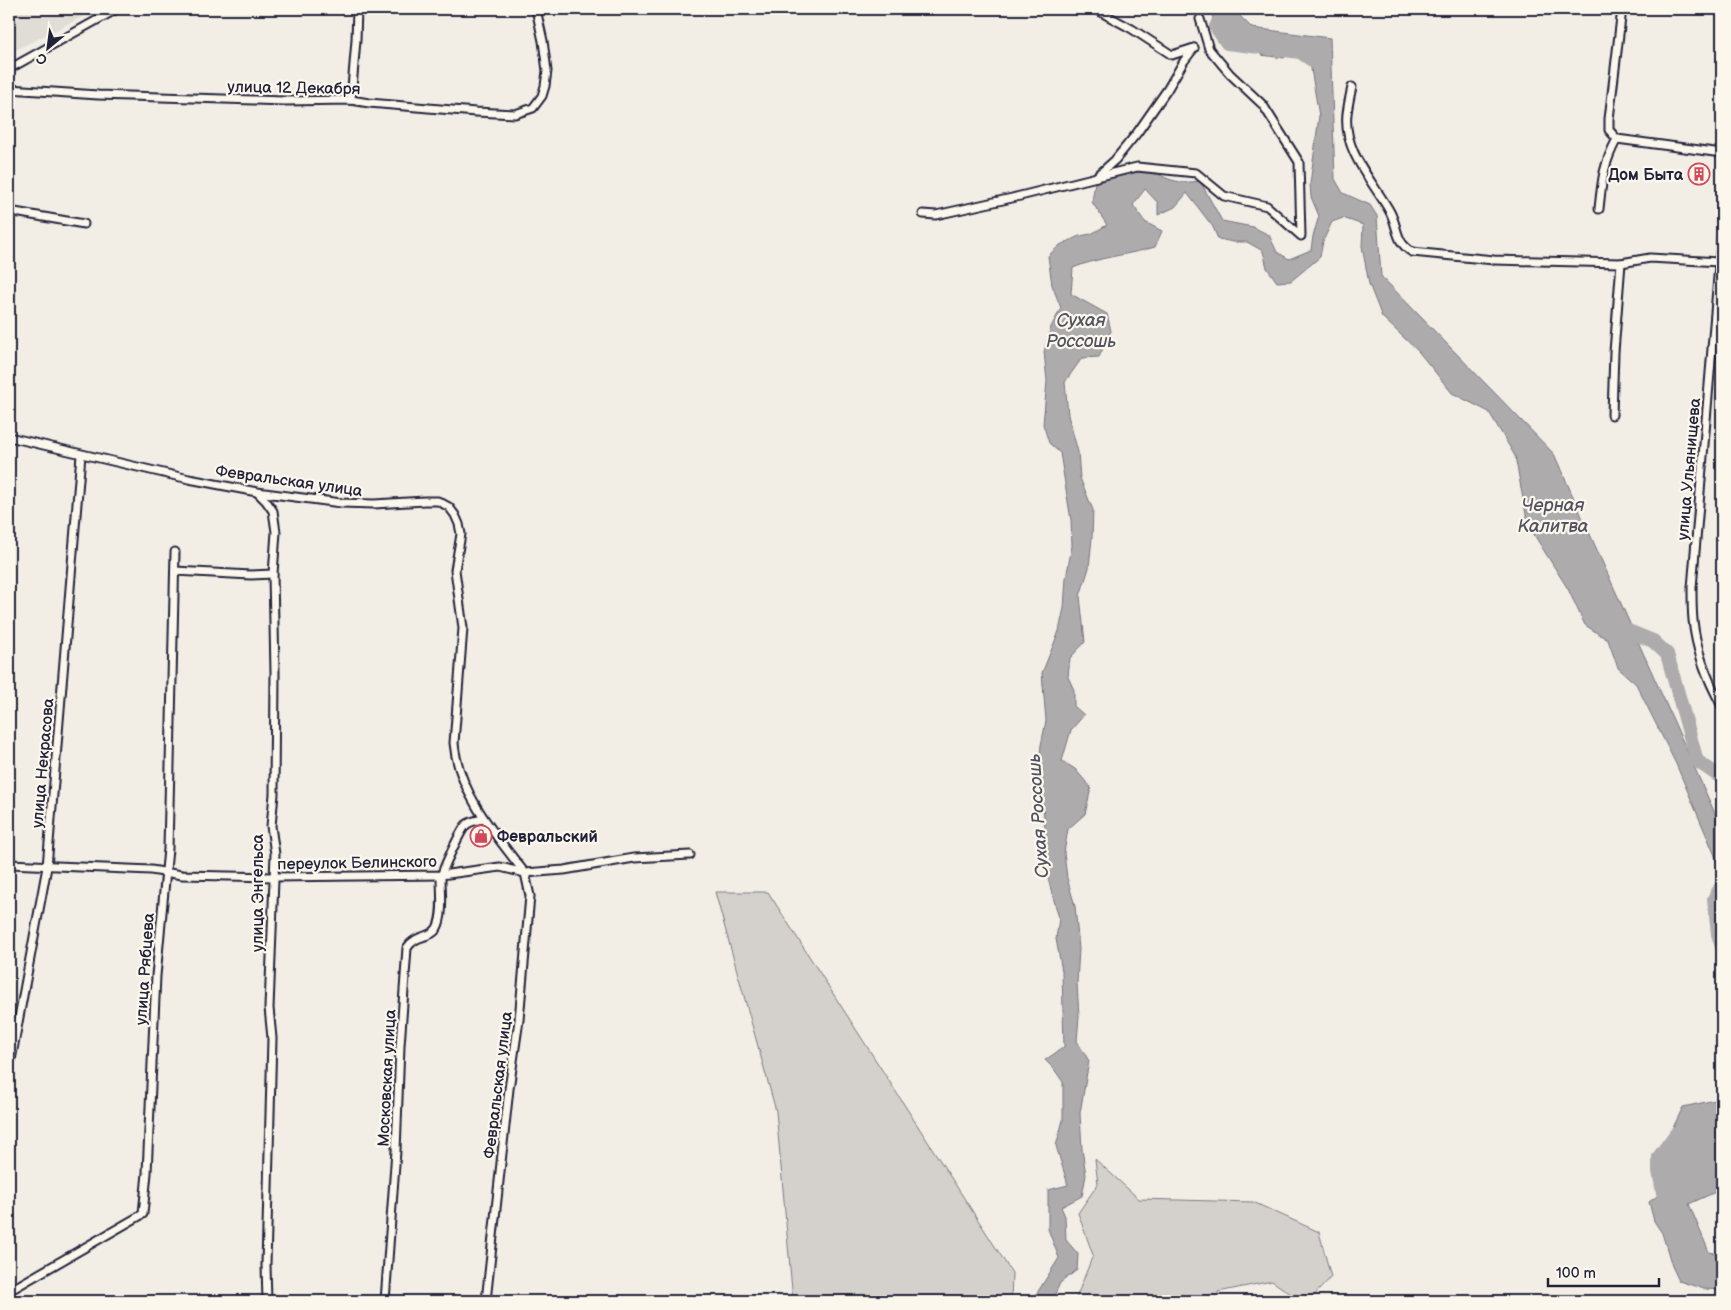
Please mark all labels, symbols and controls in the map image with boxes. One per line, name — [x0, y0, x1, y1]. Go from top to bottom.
north arrow — [22, 22, 72, 72]
text: С — [33, 49, 50, 69]
street label: улица 12 Декабря — [227, 78, 361, 99]
building icon: Дом Быта — [1687, 162, 1711, 186]
place label: Дом Быта — [1608, 166, 1684, 185]
water label: Сухая Россошь — [1046, 310, 1116, 352]
street label: улица Ульянищева — [1674, 397, 1705, 541]
street label: Февральская улица — [214, 462, 364, 501]
water label: Черная Калитва — [1517, 495, 1589, 537]
street label: улица Некрасова — [28, 697, 59, 829]
water label: Сухая Россошь — [1024, 753, 1053, 879]
shop icon: Февральский — [469, 824, 493, 848]
place label: Февральский — [497, 828, 598, 847]
street label: улица Энгельса — [249, 833, 268, 952]
street label: переулок Белинского — [277, 853, 437, 874]
street label: улица Рябцева — [132, 912, 159, 1026]
street label: Московская улица — [374, 1008, 401, 1147]
street label: Февральская улица — [480, 1010, 517, 1160]
scale bar — [1548, 1255, 1660, 1287]
text: 100 m — [1556, 1264, 1596, 1283]

